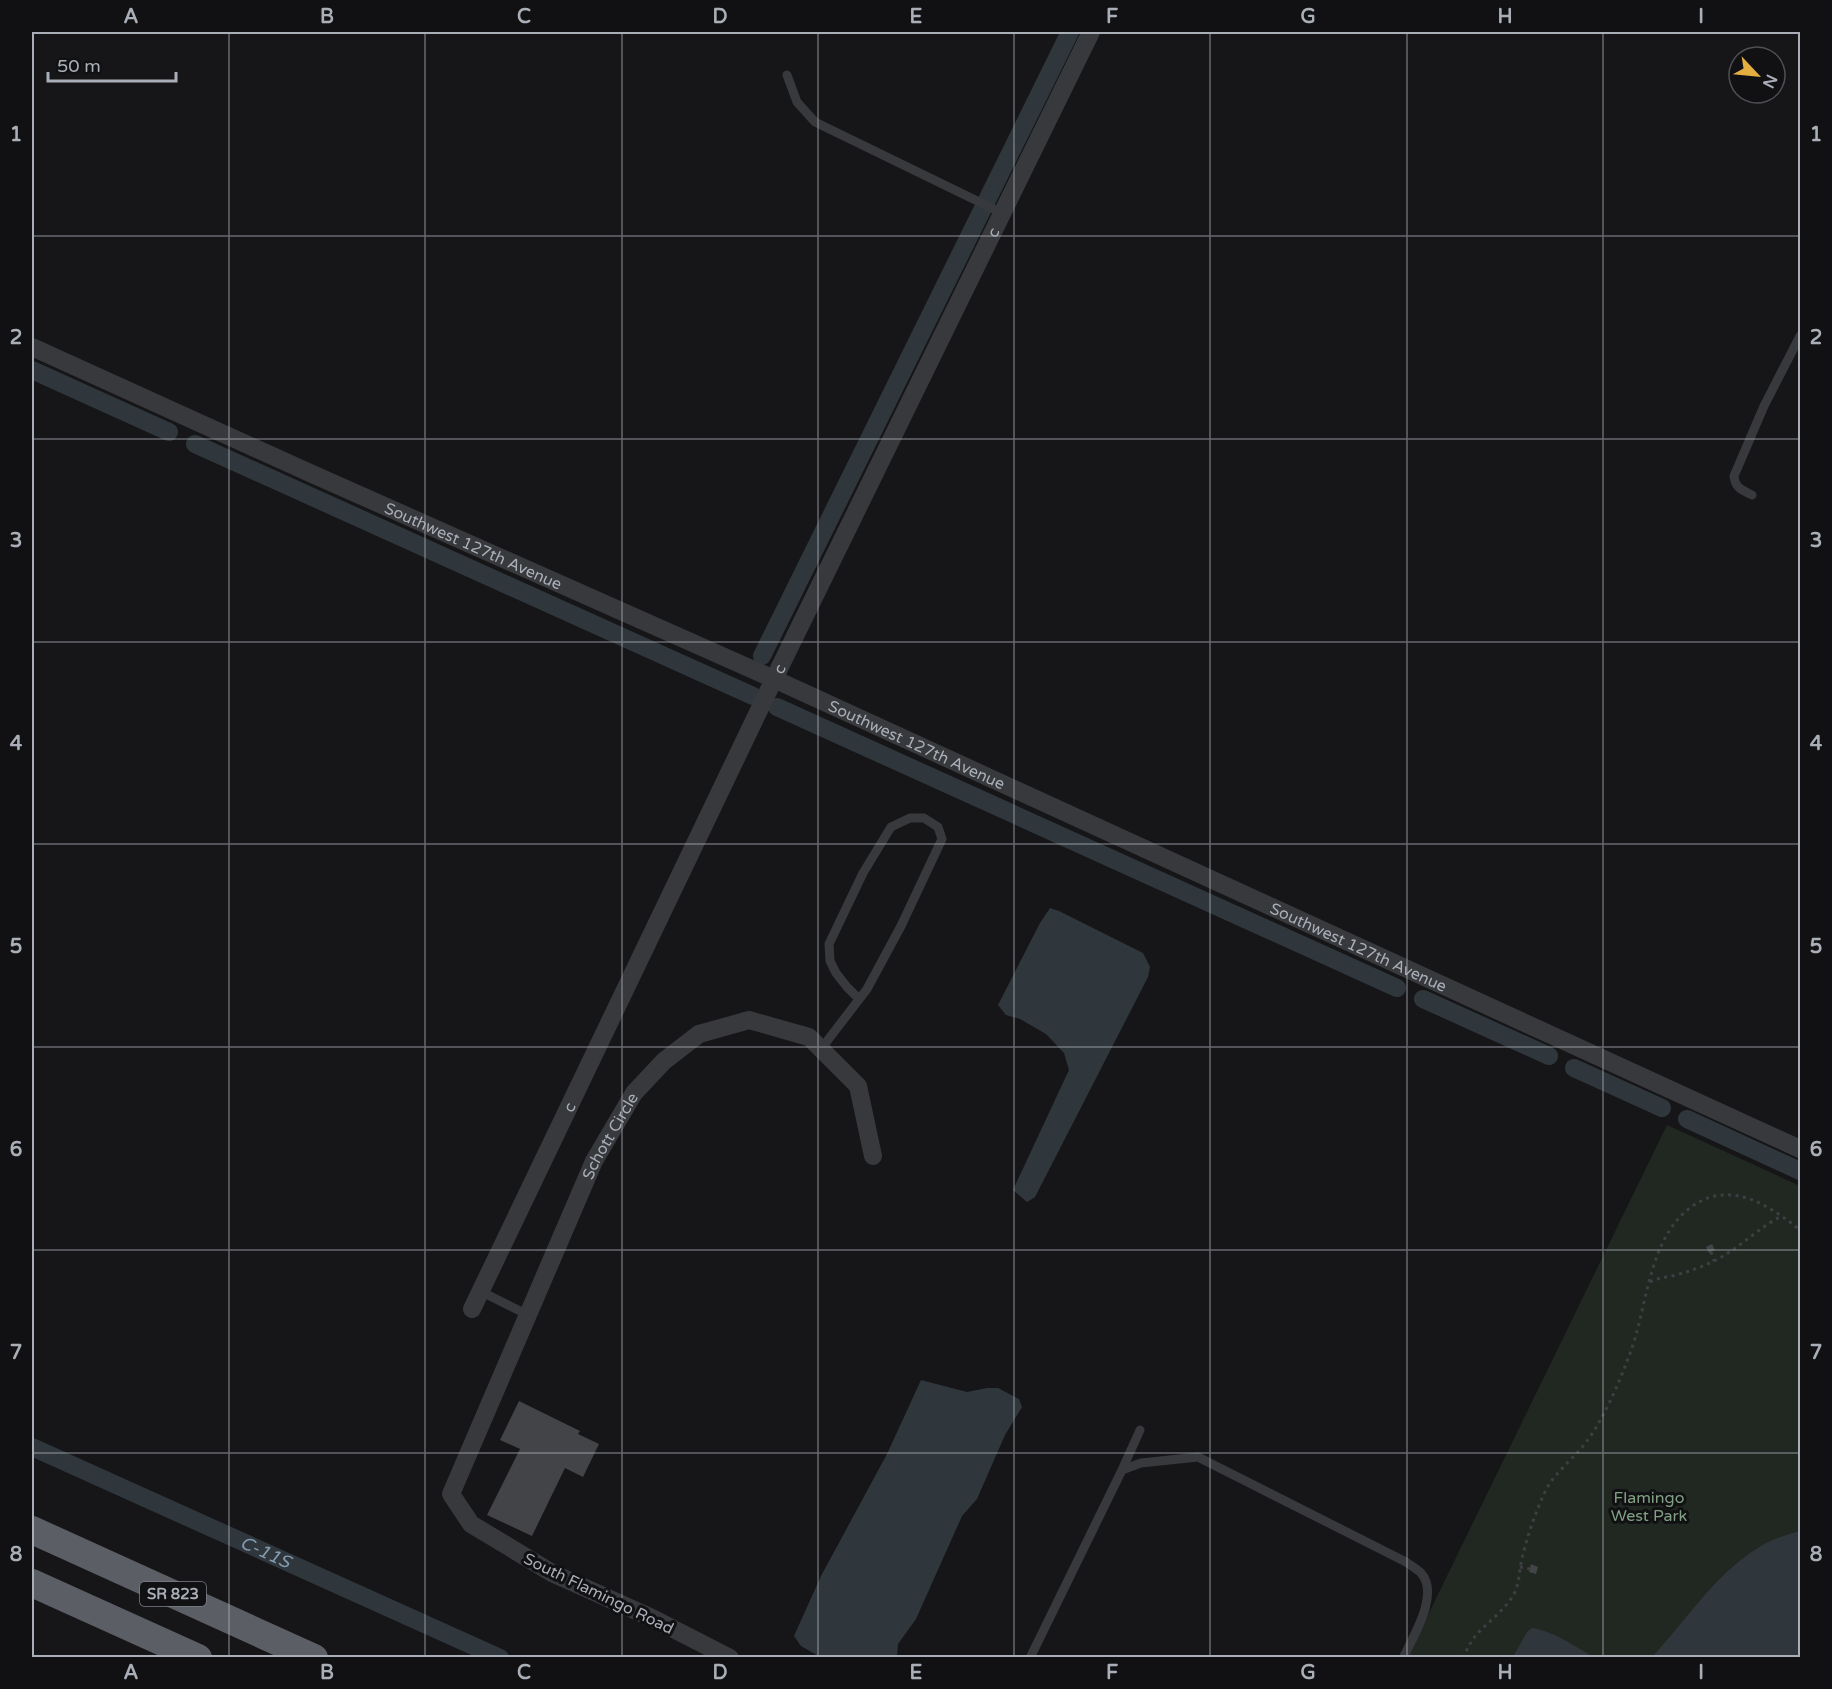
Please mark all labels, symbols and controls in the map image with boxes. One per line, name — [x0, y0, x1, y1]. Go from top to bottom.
text: A — [124, 5, 139, 29]
text: B — [320, 5, 334, 29]
text: C — [517, 5, 531, 29]
text: D — [712, 5, 728, 29]
text: E — [910, 5, 923, 29]
text: F — [1106, 5, 1118, 29]
text: G — [1300, 5, 1316, 29]
text: H — [1497, 5, 1513, 29]
text: I — [1698, 5, 1704, 29]
scale bar — [48, 45, 176, 83]
north arrow — [1727, 45, 1787, 105]
text: 50 m — [57, 55, 101, 77]
text: N — [1758, 71, 1781, 91]
text: 1 — [10, 123, 22, 147]
text: 1 — [1810, 123, 1822, 147]
street label: c — [983, 225, 1005, 241]
text: 2 — [10, 326, 22, 350]
text: 2 — [1810, 326, 1822, 350]
street label: Southwest 127th Avenue — [381, 498, 565, 595]
text: 3 — [10, 529, 22, 553]
text: 3 — [1810, 529, 1822, 553]
street label: c — [769, 661, 791, 677]
street label: Southwest 127th Avenue — [825, 696, 1008, 794]
text: 4 — [10, 732, 23, 756]
text: 4 — [1810, 732, 1823, 756]
street label: Southwest 127th Avenue — [1267, 899, 1450, 997]
text: 5 — [10, 935, 22, 959]
text: 5 — [1810, 935, 1822, 959]
street label: Schott Circle — [578, 1089, 643, 1183]
street label: c — [559, 1099, 581, 1116]
text: 6 — [10, 1138, 22, 1162]
text: 6 — [1810, 1138, 1822, 1162]
text: 7 — [10, 1341, 22, 1365]
text: 7 — [1810, 1341, 1822, 1365]
park label: Flamingo West Park — [1611, 1488, 1688, 1526]
water label: C-11S — [237, 1531, 296, 1574]
text: 8 — [10, 1543, 22, 1567]
text: 8 — [1810, 1543, 1822, 1567]
street label: South Flamingo Road — [520, 1549, 677, 1639]
road number: SR 823 — [140, 1582, 206, 1606]
text: A — [124, 1661, 139, 1685]
text: B — [320, 1661, 334, 1685]
text: C — [517, 1661, 531, 1685]
text: D — [712, 1661, 728, 1685]
text: E — [910, 1661, 923, 1685]
text: F — [1106, 1661, 1118, 1685]
text: G — [1300, 1661, 1316, 1685]
text: H — [1497, 1661, 1513, 1685]
text: I — [1698, 1661, 1704, 1685]

